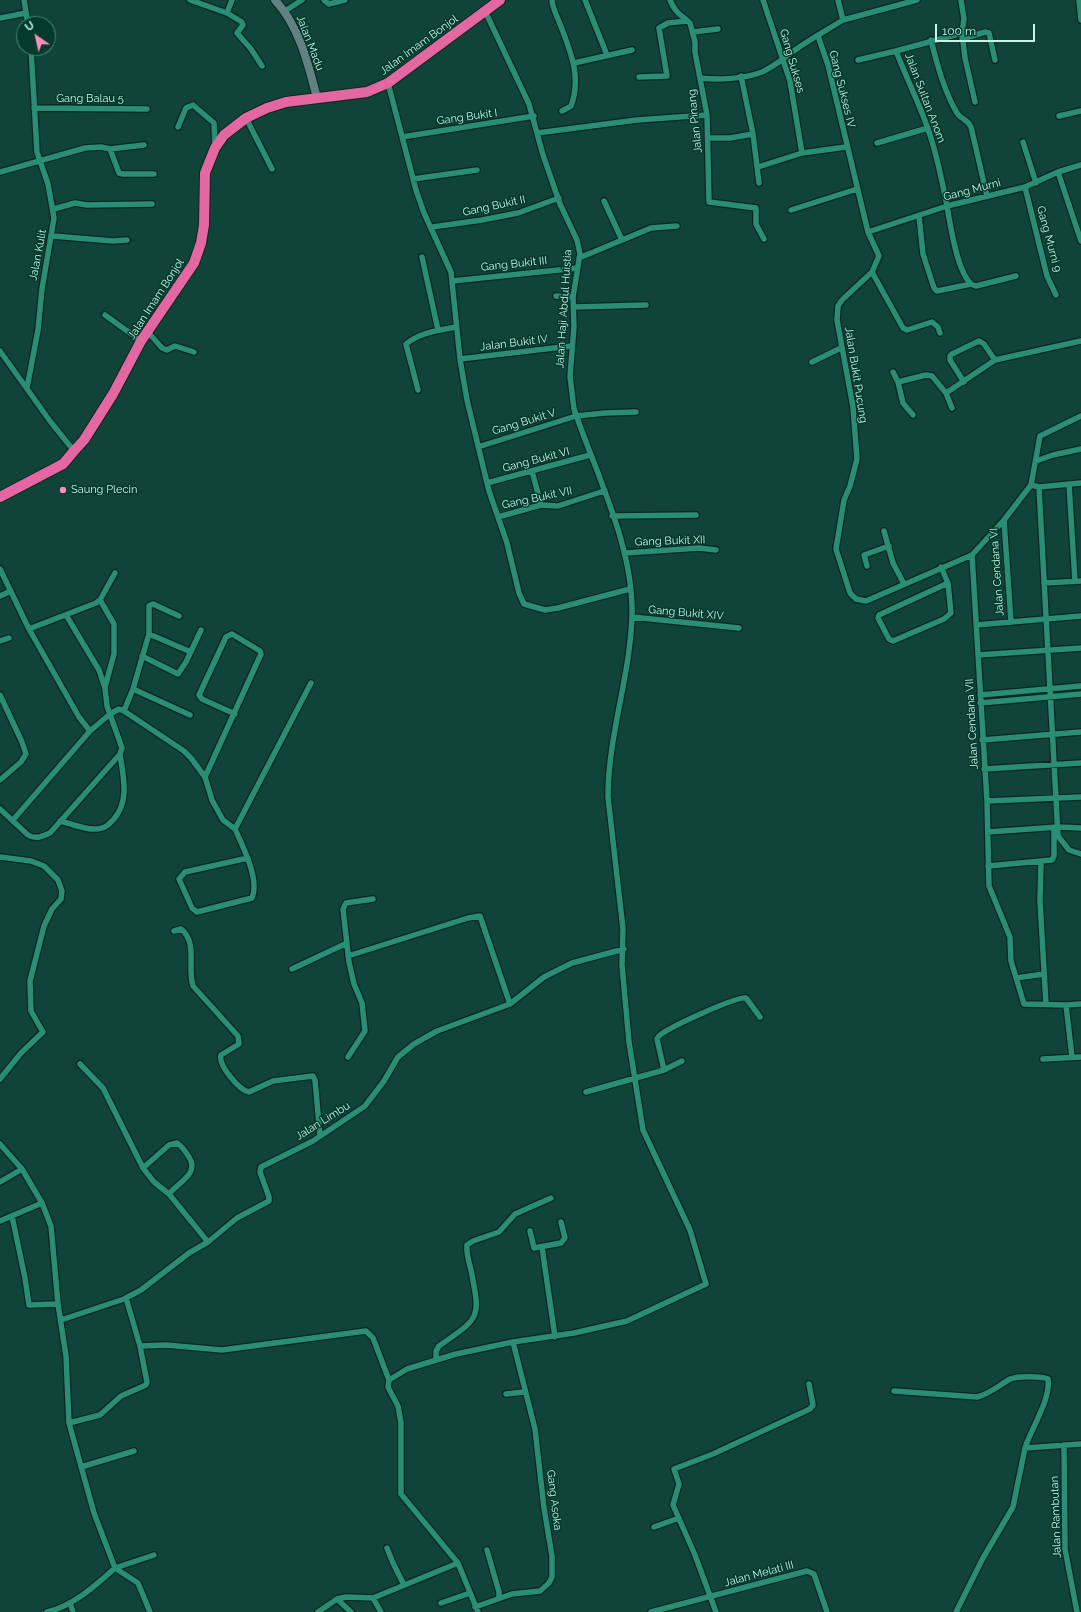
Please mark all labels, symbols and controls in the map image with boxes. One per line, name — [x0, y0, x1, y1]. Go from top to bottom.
street label: Jalan Imam Bonjol — [377, 12, 461, 78]
street label: Jalan Madu — [293, 13, 327, 73]
north arrow — [16, 16, 56, 56]
scale bar — [937, 16, 1037, 42]
text: U — [23, 19, 37, 34]
text: 100 m — [942, 24, 976, 38]
street label: Gang Sukses — [777, 27, 807, 95]
street label: Gang Sukses IV — [826, 49, 858, 129]
street label: Jalan Sultan Anom — [902, 51, 948, 145]
street label: Jalan Pinang — [685, 88, 705, 154]
street label: Gang Balau 5 — [56, 92, 124, 106]
street label: Gang Bukit I — [436, 106, 498, 128]
street label: Gang Murni — [942, 176, 1002, 204]
street label: Gang Bukit II — [461, 193, 527, 219]
street label: Gang Murni 9 — [1034, 204, 1064, 274]
street label: Jalan Kulit — [27, 228, 49, 282]
street label: Jalan Haji Abdul Huistia — [553, 249, 575, 369]
street label: Gang Bukit III — [480, 254, 548, 274]
street label: Jalan Imam Bonjol — [125, 256, 187, 342]
street label: Jalan Bukit Pucung — [842, 326, 870, 424]
street label: Jalan Bukit IV — [479, 332, 549, 354]
street label: Gang Bukit V — [491, 406, 557, 438]
street label: Gang Bukit VI — [501, 445, 571, 475]
place label: Saung Plecin — [71, 483, 137, 497]
street label: Gang Bukit VII — [501, 484, 573, 512]
marker: Saung Plecin — [58, 485, 68, 495]
street label: Jalan Cendana VI — [987, 528, 1007, 616]
street label: Gang Bukit XII — [634, 533, 706, 549]
street label: Gang Bukit XIV — [648, 603, 724, 623]
street label: Jalan Cendana VII — [963, 678, 981, 770]
street label: Jalan Limbu — [293, 1099, 353, 1143]
street label: Gang Asoka — [544, 1469, 564, 1531]
street label: Jalan Rambutan — [1048, 1476, 1064, 1558]
street label: Jalan Melati III — [723, 1558, 795, 1590]

